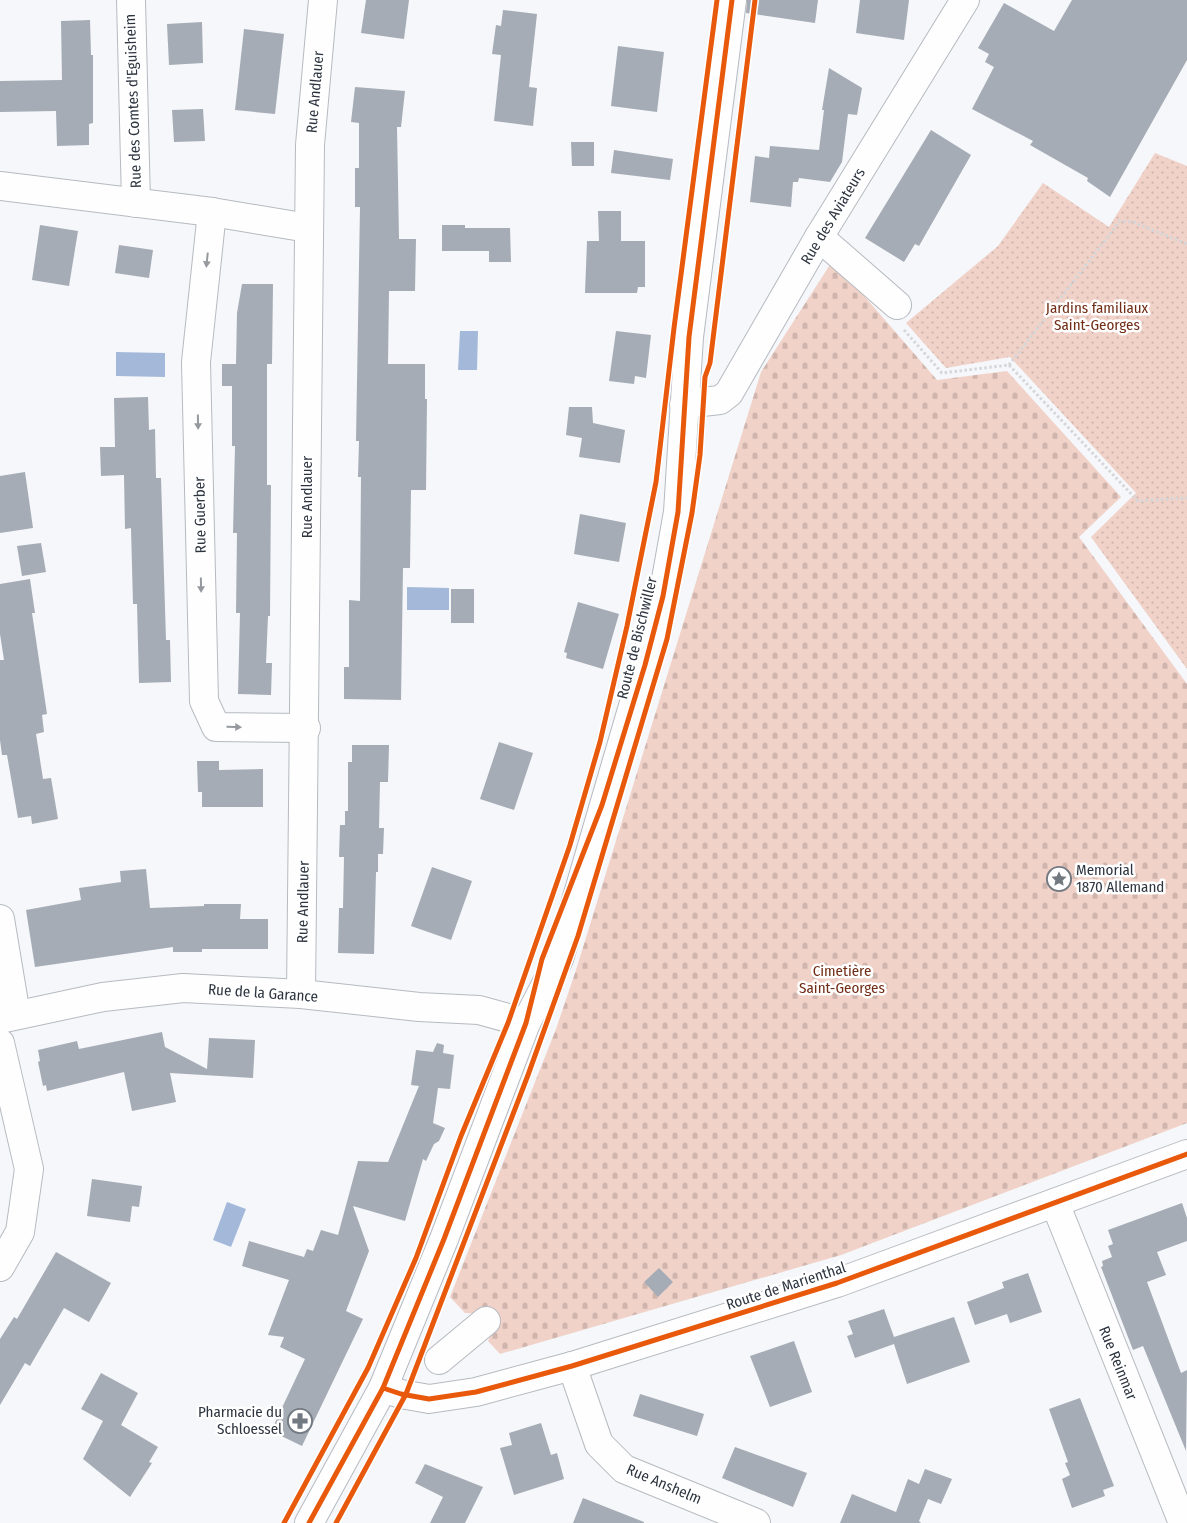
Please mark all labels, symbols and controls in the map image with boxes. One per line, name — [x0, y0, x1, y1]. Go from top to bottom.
street label: Rue des Comtes d'Eguisheim — [121, 14, 145, 188]
street label: Rue Andlauer — [302, 49, 328, 134]
street label: Rue des Aviateurs — [797, 164, 869, 268]
one-way arrow — [203, 253, 211, 269]
park label: Jardins familiaux Saint-Georges — [1046, 299, 1149, 334]
one-way arrow — [194, 415, 202, 431]
street label: Rue Andlauer — [298, 455, 316, 538]
street label: Rue Guerber — [190, 476, 210, 553]
street label: Route de Bischwiller — [613, 574, 661, 701]
one-way arrow — [197, 577, 205, 593]
one-way arrow — [226, 723, 242, 731]
street label: Rue Andlauer — [293, 860, 313, 943]
place label: Memorial 1870 Allemand — [1076, 861, 1164, 896]
place icon: Memorial 1870 Allemand — [1046, 866, 1072, 892]
park label: Cimetière Saint-Georges — [799, 962, 885, 997]
street label: Rue de la Garance — [207, 980, 319, 1006]
street label: Route de Marienthal — [724, 1258, 848, 1314]
street label: Rue Reinmar — [1095, 1323, 1141, 1403]
place label: Pharmacie du Schloessel — [198, 1403, 282, 1438]
pharmacy icon: Pharmacie du Schloessel — [287, 1408, 313, 1434]
street label: Rue Anshelm — [624, 1460, 704, 1508]

